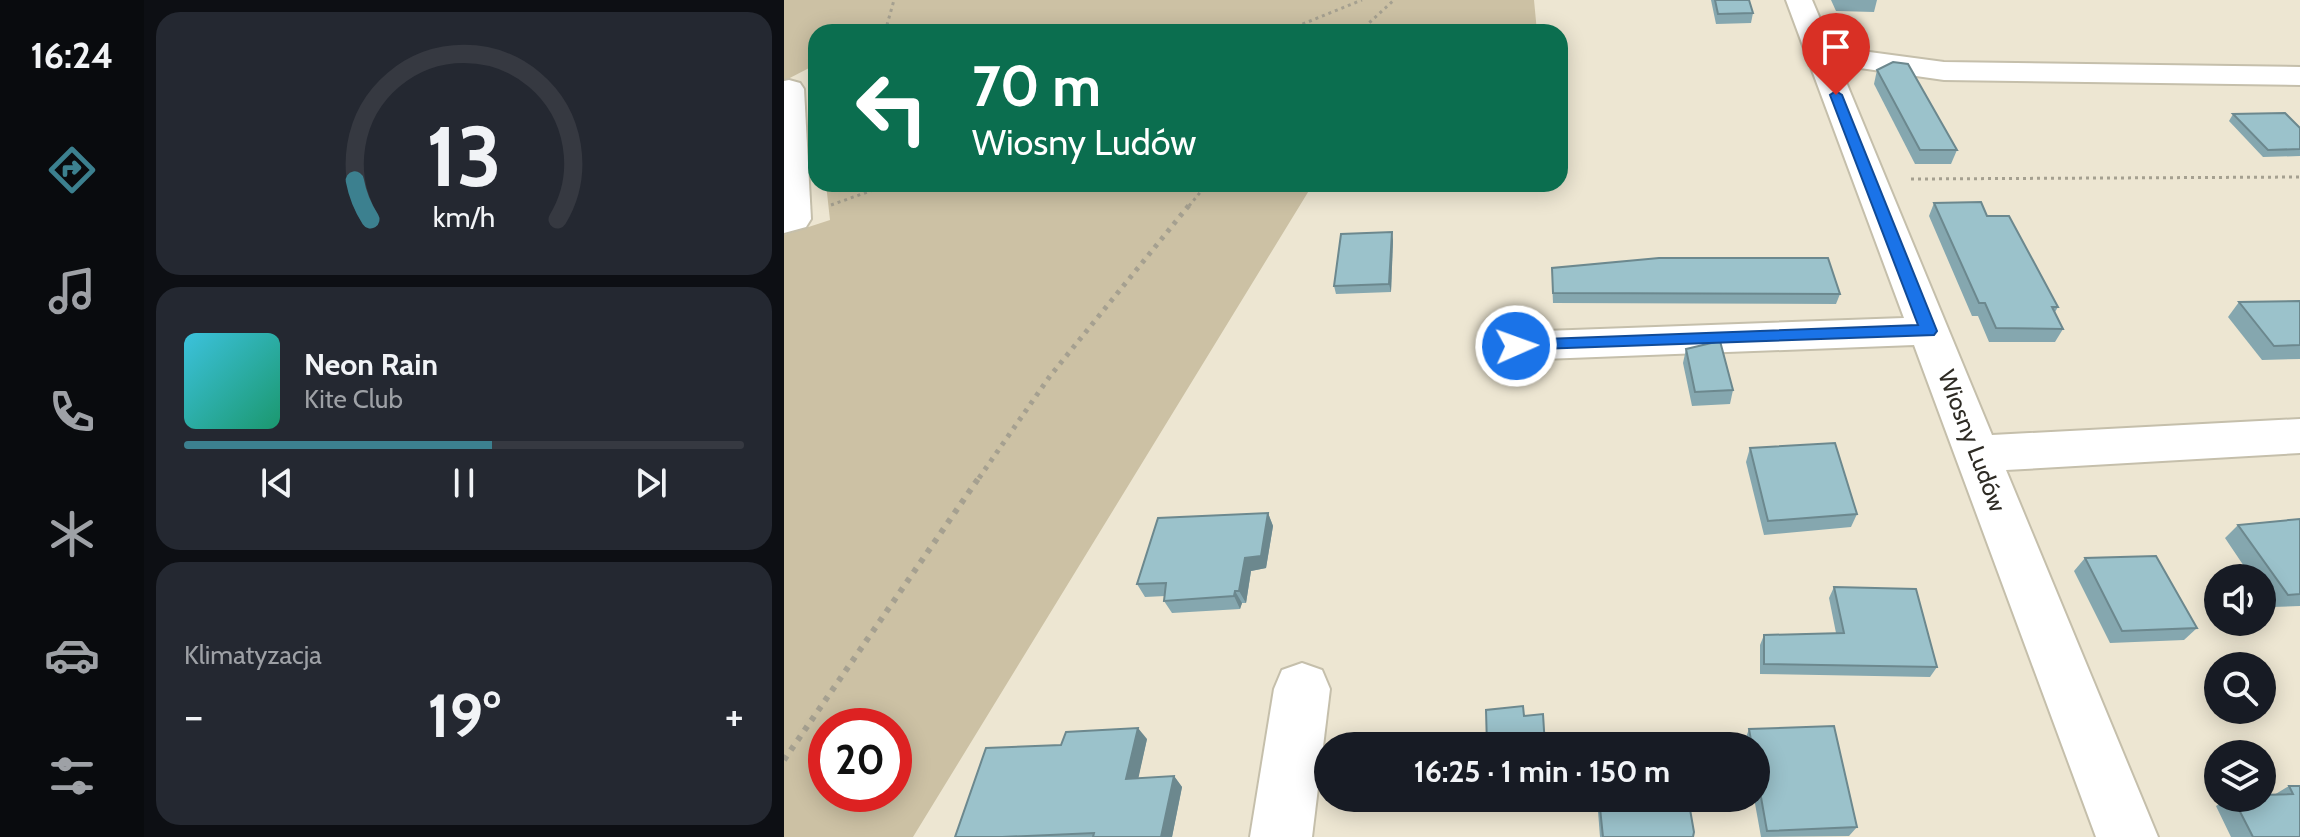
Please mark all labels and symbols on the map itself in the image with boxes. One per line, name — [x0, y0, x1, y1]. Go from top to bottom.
pin — [1802, 13, 1870, 95]
position arrow — [1474, 304, 1558, 388]
street label: Wiosny Ludów — [1932, 366, 2013, 516]
speed limit sign: 20 — [808, 708, 912, 812]

